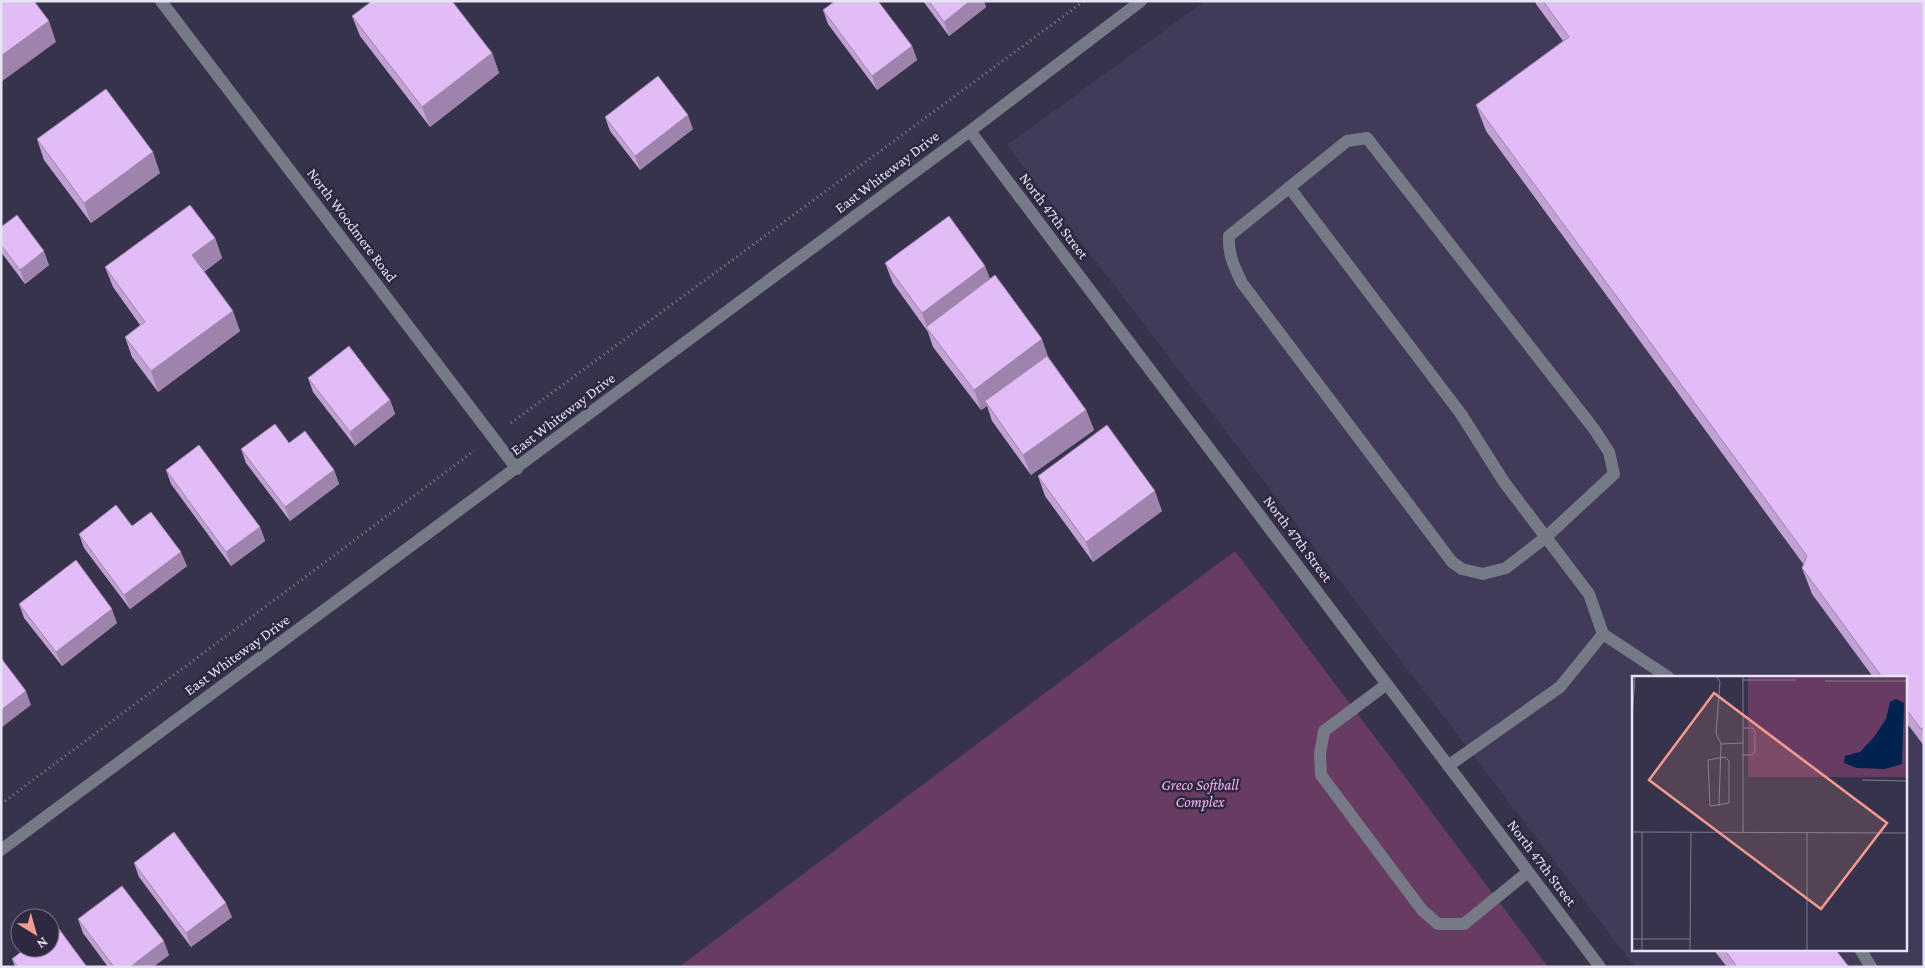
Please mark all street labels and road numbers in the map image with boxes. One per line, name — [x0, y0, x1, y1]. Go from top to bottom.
street label: East Whiteway Drive — [832, 127, 943, 217]
street label: North Woodmere Road — [304, 165, 400, 285]
street label: North 47th Street — [1016, 170, 1092, 263]
street label: East Whiteway Drive — [508, 369, 619, 459]
street label: North 47th Street — [1260, 493, 1336, 586]
street label: East Whiteway Drive — [181, 611, 294, 699]
street label: North 47th Street — [1504, 817, 1580, 910]

